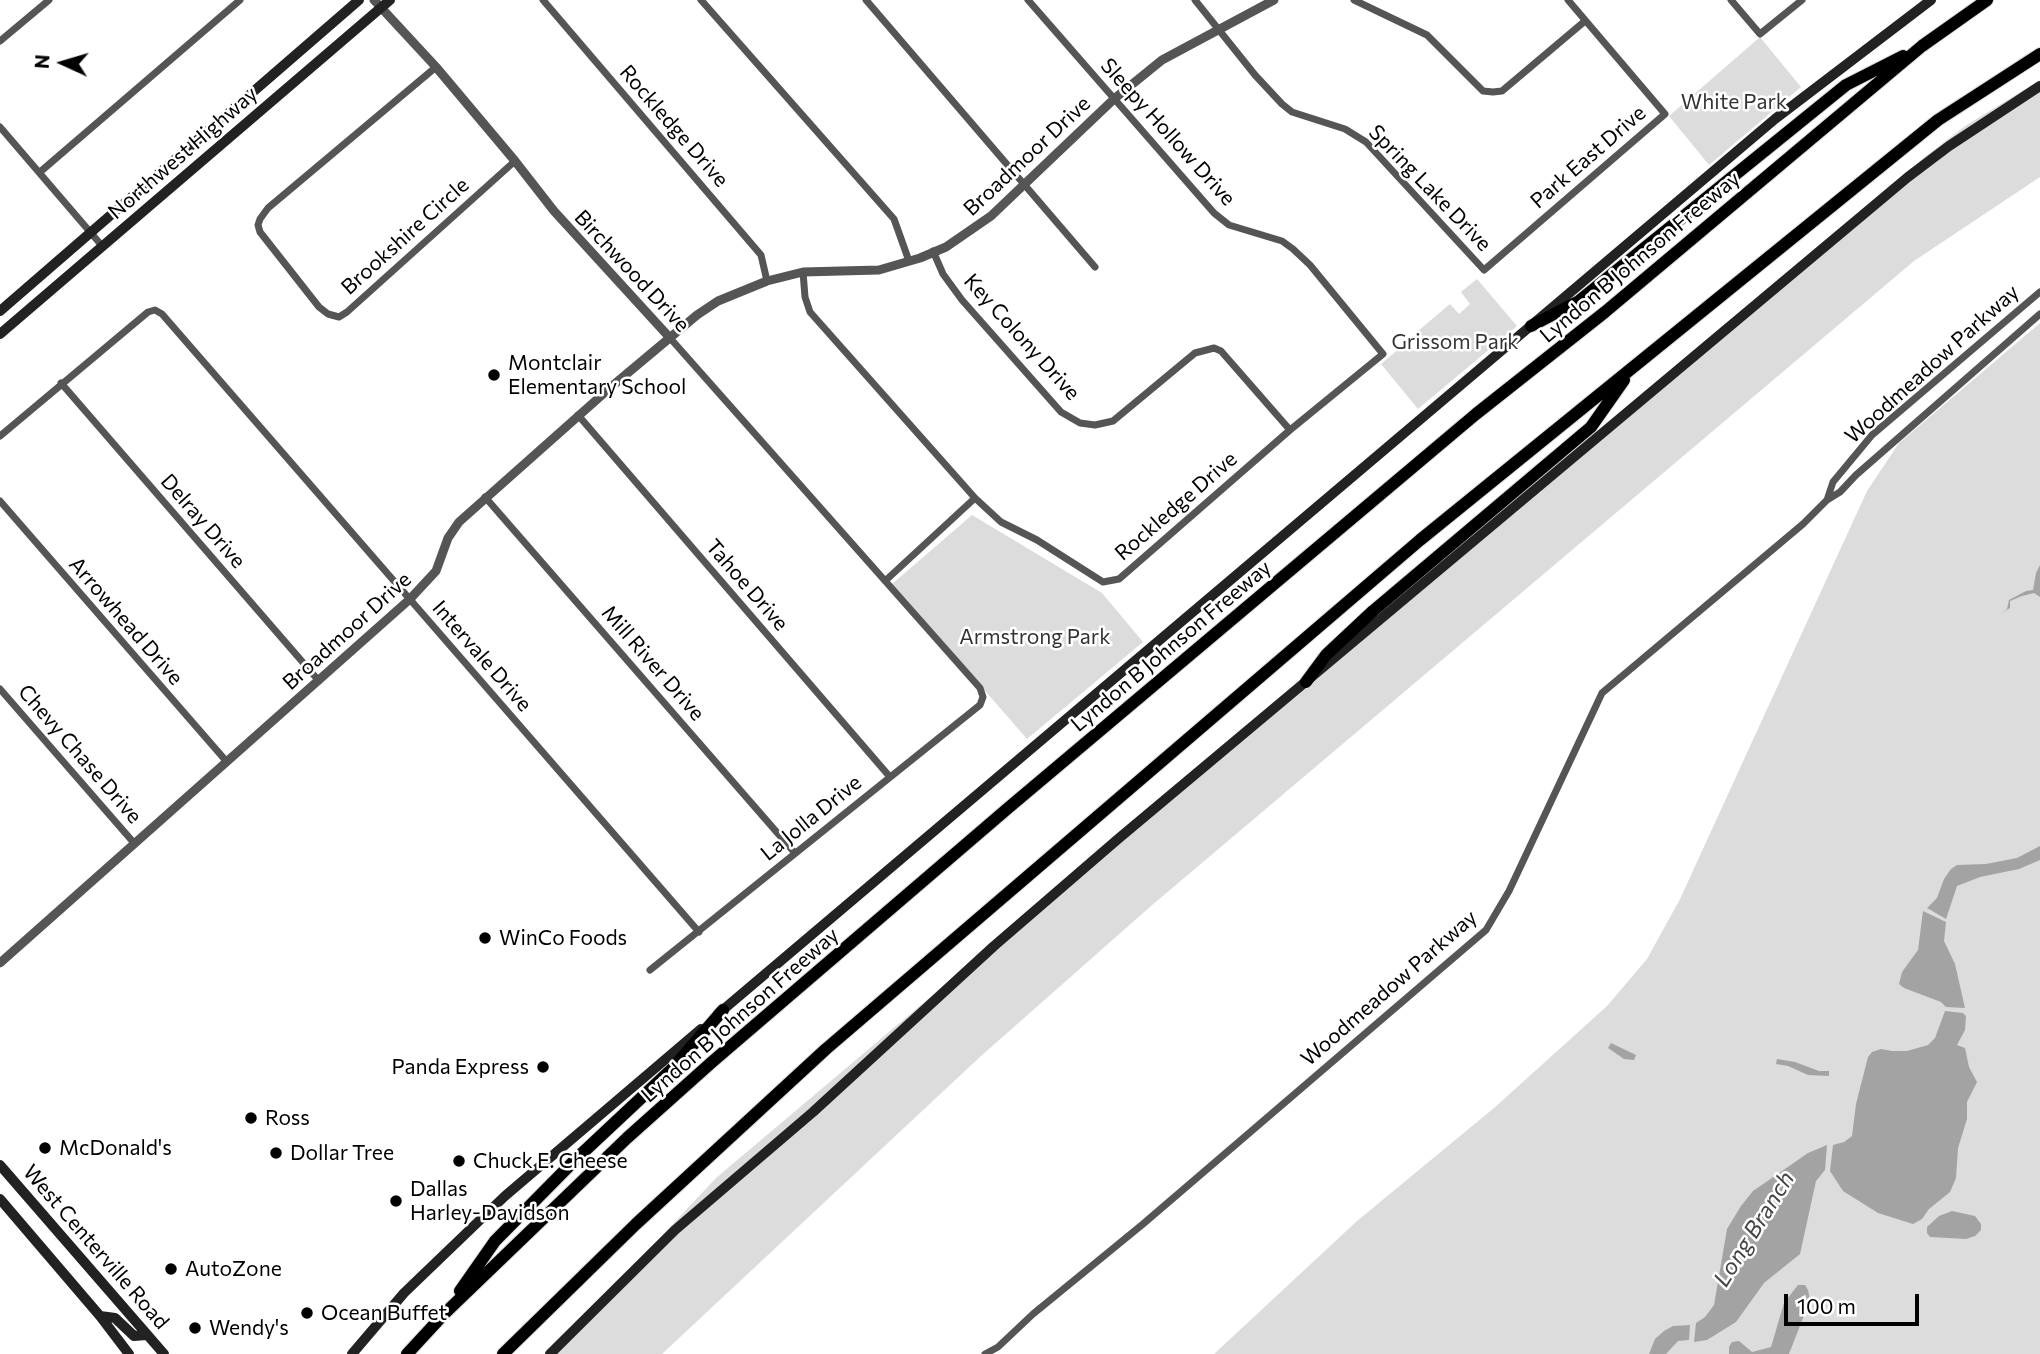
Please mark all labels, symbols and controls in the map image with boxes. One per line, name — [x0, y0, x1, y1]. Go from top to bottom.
north arrow — [28, 28, 98, 98]
street label: Sleepy Hollow Drive — [1095, 53, 1241, 211]
text: N — [30, 54, 54, 69]
street label: Rockledge Drive — [614, 60, 734, 192]
street label: Northwest Highway — [103, 81, 263, 225]
park label: White Park — [1681, 89, 1787, 115]
street label: Broadmoor Drive — [959, 91, 1095, 221]
street label: Park East Drive — [1525, 100, 1651, 214]
street label: Spring Lake Drive — [1363, 120, 1497, 256]
street label: Lyndon B Johnson Freeway — [1535, 166, 1745, 348]
street label: Brookshire Circle — [336, 172, 474, 300]
street label: Birchwood Drive — [569, 205, 695, 337]
street label: Key Colony Drive — [959, 269, 1085, 405]
street label: Woodmeadow Parkway — [1840, 279, 2024, 449]
park label: Grissom Park — [1391, 329, 1519, 355]
place label: Montclair Elementary School — [508, 350, 686, 400]
marker: Montclair Elementary School — [486, 367, 502, 383]
street label: Rockledge Drive — [1110, 446, 1242, 566]
street label: Delray Drive — [155, 469, 251, 573]
street label: Tahoe Drive — [700, 534, 794, 636]
street label: Arrowhead Drive — [64, 552, 188, 690]
street label: Lyndon B Johnson Freeway — [1066, 555, 1276, 737]
street label: Broadmoor Drive — [278, 567, 416, 695]
street label: Intervale Drive — [427, 595, 537, 717]
street label: Mill River Drive — [596, 600, 710, 726]
park label: Armstrong Park — [959, 624, 1111, 650]
street label: Chevy Chase Drive — [13, 679, 147, 829]
street label: La Jolla Drive — [756, 770, 866, 866]
street label: Woodmeadow Parkway — [1296, 905, 1482, 1071]
street label: Lyndon B Johnson Freeway — [636, 922, 844, 1108]
place label: WinCo Foods — [499, 925, 627, 951]
marker: WinCo Foods — [477, 930, 493, 946]
place label: Panda Express — [391, 1054, 529, 1080]
marker: Panda Express — [535, 1059, 551, 1075]
place label: Ross — [265, 1105, 310, 1131]
marker: Ross — [243, 1110, 259, 1126]
place label: McDonald's — [59, 1135, 172, 1161]
marker: McDonald's — [37, 1140, 53, 1156]
place label: Dollar Tree — [290, 1140, 394, 1166]
marker: Dollar Tree — [268, 1145, 284, 1161]
place label: Chuck E. Cheese — [473, 1148, 628, 1174]
marker: Chuck E. Cheese — [451, 1153, 467, 1169]
street label: West Centerville Road — [18, 1160, 174, 1334]
water label: Long Branch — [1708, 1166, 1800, 1292]
place label: Dallas Harley-Davidson — [410, 1176, 570, 1226]
marker: Dallas Harley-Davidson — [388, 1193, 404, 1209]
place label: AutoZone — [185, 1256, 282, 1282]
marker: AutoZone — [163, 1261, 179, 1277]
scale bar — [1788, 1280, 1923, 1324]
text: 100 m — [1797, 1293, 1856, 1318]
place label: Ocean Buffet — [321, 1300, 447, 1326]
marker: Ocean Buffet — [299, 1305, 315, 1321]
place label: Wendy's — [209, 1315, 289, 1341]
marker: Wendy's — [187, 1320, 203, 1336]

